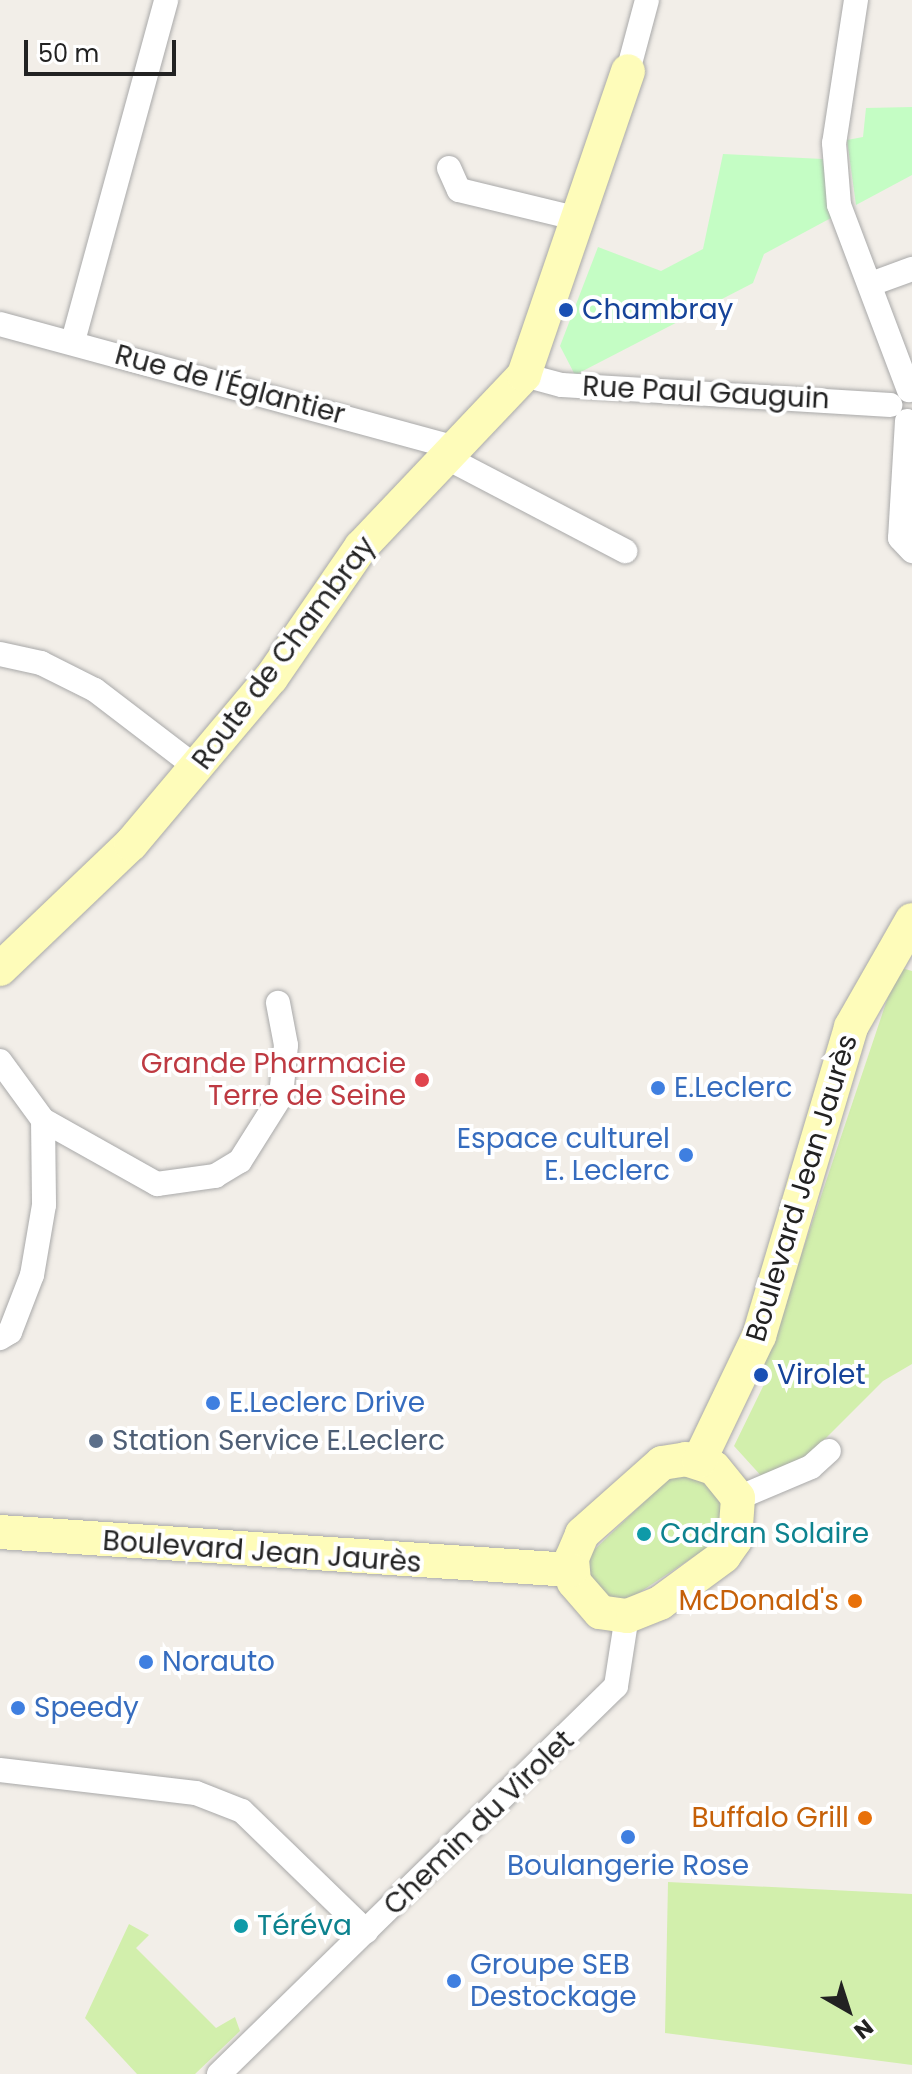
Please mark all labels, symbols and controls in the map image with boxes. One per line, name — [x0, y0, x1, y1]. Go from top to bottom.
scale bar — [28, 24, 180, 74]
text: 50 m — [38, 37, 99, 70]
place label: Chambray — [582, 293, 733, 327]
marker: Chambray — [557, 301, 575, 319]
street label: Rue de l'Églantier — [111, 338, 349, 432]
street label: Rue Paul Gauguin — [582, 370, 830, 416]
street label: Route de Chambray — [185, 530, 383, 776]
street label: Boulevard Jean Jaurès — [739, 1030, 865, 1346]
place label: Grande Pharmacie Terre de Seine — [141, 1047, 406, 1113]
marker: Grande Pharmacie Terre de Seine — [413, 1071, 431, 1089]
place label: E.Leclerc — [674, 1071, 792, 1105]
marker: E.Leclerc — [649, 1079, 667, 1097]
place label: Espace culturel E. Leclerc — [457, 1122, 670, 1188]
marker: Espace culturel E. Leclerc — [677, 1146, 695, 1164]
place label: Virolet — [777, 1358, 866, 1392]
marker: Virolet — [752, 1366, 770, 1384]
place label: E.Leclerc Drive — [229, 1386, 425, 1420]
marker: E.Leclerc Drive — [204, 1394, 222, 1412]
place label: Station Service E.Leclerc — [112, 1424, 445, 1458]
marker: Station Service E.Leclerc — [87, 1432, 105, 1450]
place label: Cadran Solaire — [660, 1517, 869, 1551]
street label: Boulevard Jean Jaurès — [102, 1524, 422, 1580]
marker: Cadran Solaire — [635, 1525, 653, 1543]
place label: McDonald's — [678, 1584, 839, 1618]
marker: McDonald's — [846, 1592, 864, 1610]
place label: Norauto — [162, 1645, 275, 1679]
marker: Norauto — [137, 1653, 155, 1671]
place label: Speedy — [34, 1691, 139, 1725]
marker: Speedy — [9, 1699, 27, 1717]
street label: Chemin du Virolet — [377, 1724, 581, 1922]
place label: Buffalo Grill — [691, 1801, 849, 1835]
marker: Buffalo Grill — [856, 1809, 874, 1827]
marker: Boulangerie Rose — [619, 1828, 637, 1846]
place label: Boulangerie Rose — [507, 1849, 749, 1883]
place label: Téréva — [257, 1909, 352, 1943]
marker: Téréva — [232, 1917, 250, 1935]
place label: Groupe SEB Destockage — [470, 1948, 637, 2014]
north arrow — [808, 1970, 888, 2050]
marker: Groupe SEB Destockage — [445, 1972, 463, 1990]
text: N — [847, 2012, 880, 2046]

